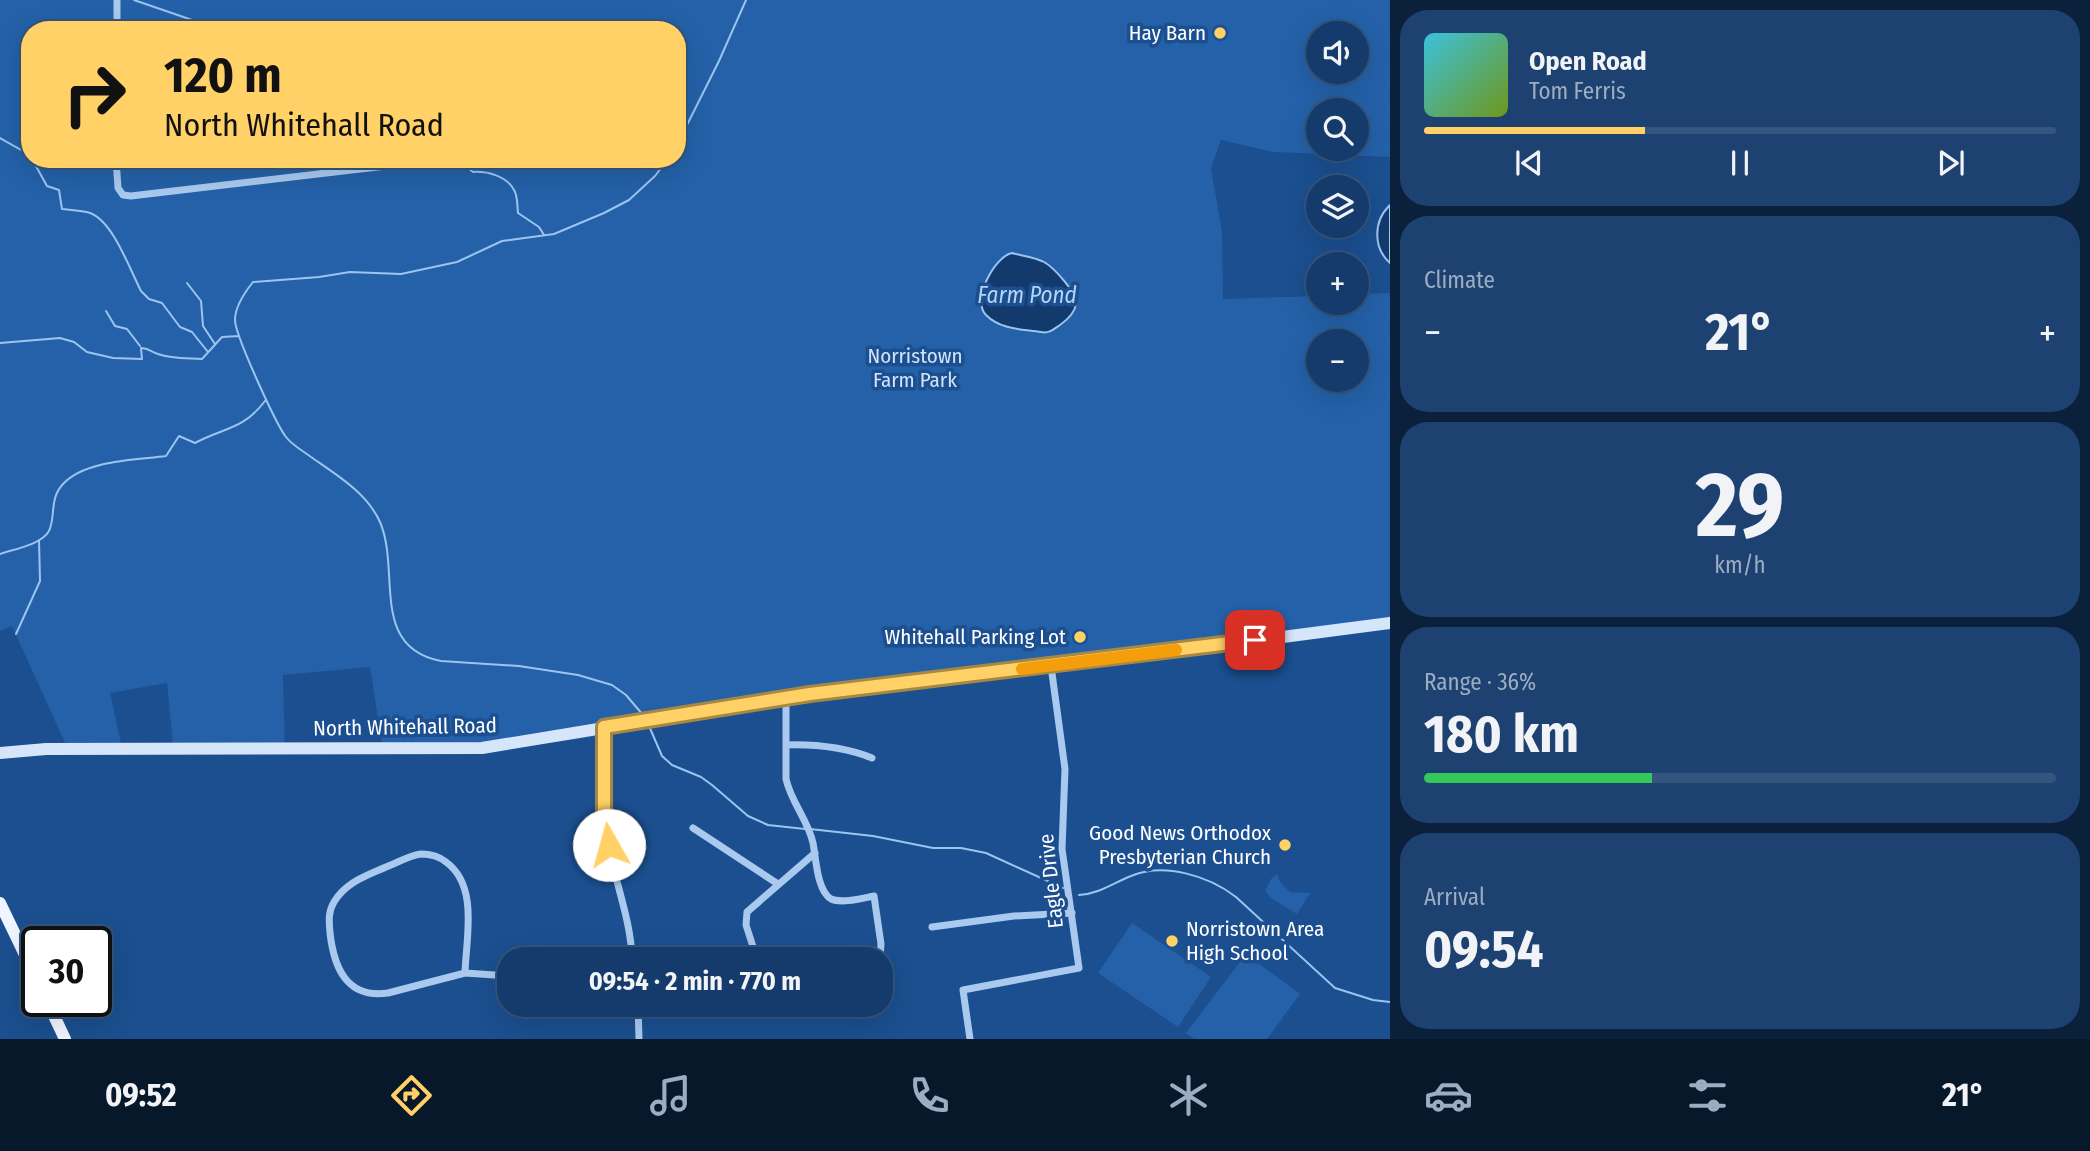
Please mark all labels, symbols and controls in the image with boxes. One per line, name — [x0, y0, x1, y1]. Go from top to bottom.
place label: Hay Barn — [1129, 20, 1206, 46]
map controls — [1306, 21, 1369, 392]
button: sound — [1306, 21, 1369, 84]
marker: Hay Barn — [1212, 25, 1228, 41]
text: 120 m — [164, 46, 282, 105]
text: Open Road — [1529, 46, 1647, 77]
icon: right — [49, 49, 140, 140]
text: Tom Ferris — [1529, 77, 1626, 105]
button: search — [1306, 98, 1369, 161]
text: North Whitehall Road — [164, 106, 444, 144]
icon: previous — [1510, 144, 1548, 182]
icon: pause — [1721, 144, 1759, 182]
icon: next — [1932, 144, 1970, 182]
button: layers — [1306, 175, 1369, 238]
button: + — [1306, 252, 1369, 315]
text: Climate — [1424, 266, 1495, 294]
water label: Farm Pond — [977, 281, 1077, 309]
text: 21° — [1705, 301, 1775, 364]
text: − — [1424, 310, 1441, 356]
text: + — [2039, 310, 2056, 356]
button: − — [1306, 329, 1369, 392]
park label: Norristown Farm Park — [867, 343, 963, 393]
text: 29 — [1696, 451, 1784, 560]
text: km/h — [1714, 551, 1766, 579]
pin — [1225, 610, 1285, 670]
icon: arrive — [1236, 621, 1274, 659]
place label: Whitehall Parking Lot — [885, 624, 1066, 650]
marker: Whitehall Parking Lot — [1072, 629, 1088, 645]
text: Range · 36% — [1424, 668, 1536, 696]
text: 180 km — [1424, 703, 1579, 766]
street label: North Whitehall Road — [313, 712, 497, 742]
position arrow — [572, 808, 646, 882]
place label: Good News Orthodox Presbyterian Church — [1089, 820, 1272, 870]
street label: Eagle Drive — [1033, 833, 1069, 929]
marker: Good News Orthodox Presbyterian Church — [1277, 837, 1293, 853]
text: Arrival — [1424, 883, 1485, 911]
place label: Norristown Area High School — [1186, 916, 1324, 966]
text: 09:54 — [1424, 918, 1543, 981]
speed limit sign: 30 — [21, 926, 112, 1017]
marker: Norristown Area High School — [1164, 933, 1180, 949]
text: 09:54 · 2 min · 770 m — [589, 966, 801, 997]
icon: directions — [387, 1071, 436, 1120]
icon: music — [646, 1071, 695, 1120]
icon: phone — [905, 1071, 954, 1120]
icon: climate — [1164, 1071, 1213, 1120]
icon: car — [1424, 1071, 1473, 1120]
icon: filters — [1683, 1071, 1732, 1120]
text: 09:52 — [105, 1076, 177, 1114]
text: 21° — [1942, 1076, 1985, 1114]

